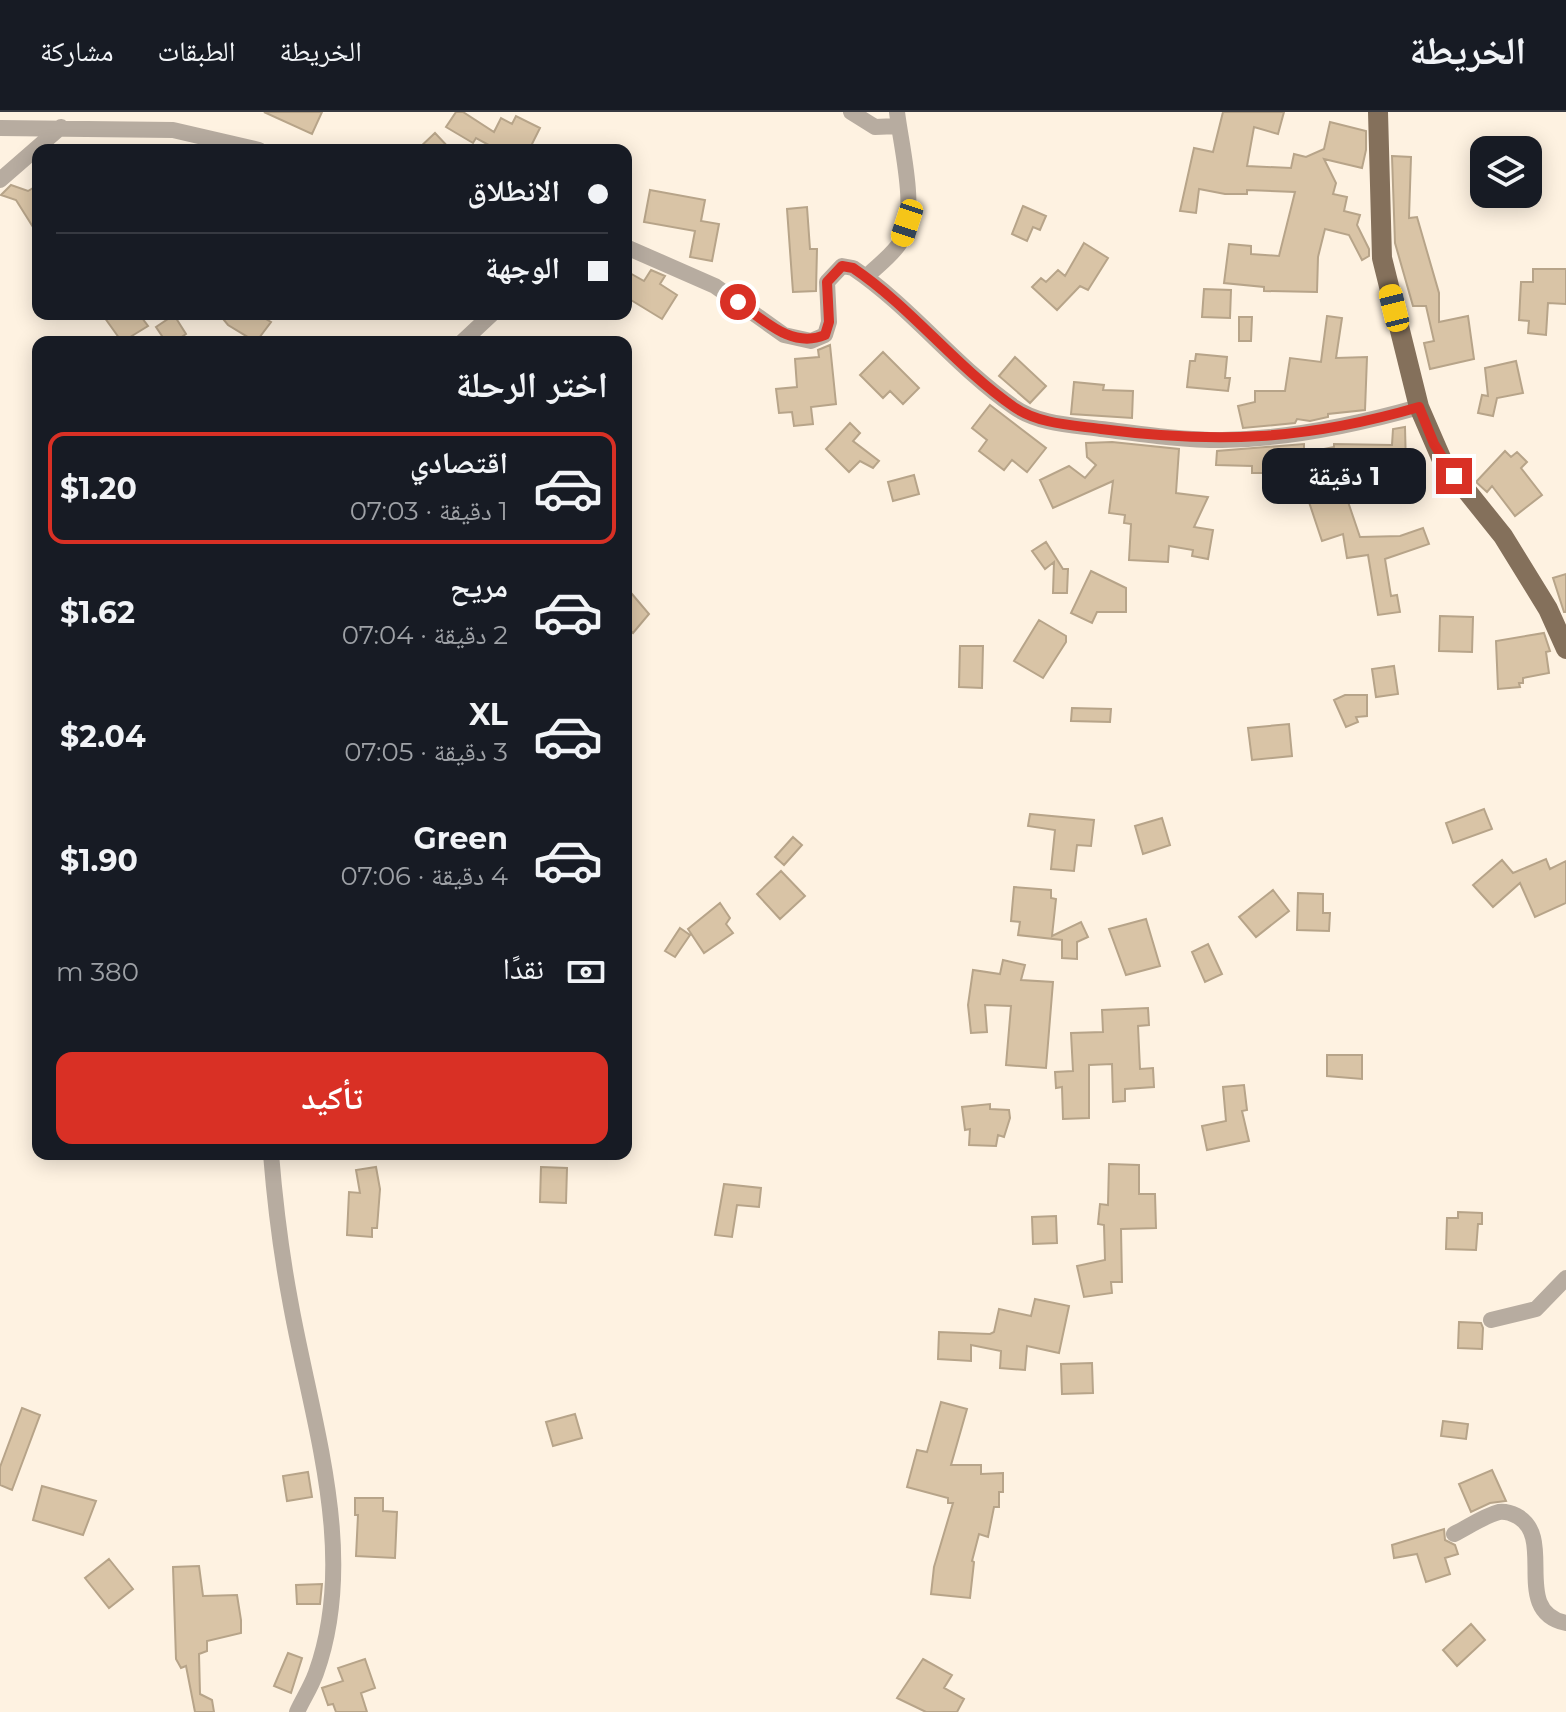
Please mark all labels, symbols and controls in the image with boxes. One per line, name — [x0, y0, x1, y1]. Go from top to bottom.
text: الخريطة — [1409, 27, 1526, 74]
text: مشاركة — [40, 34, 114, 68]
text: الطبقات — [158, 34, 235, 68]
text: الخريطة — [279, 34, 362, 68]
map controls — [1470, 136, 1542, 208]
button: layers — [1470, 136, 1542, 208]
text: الانطلاق — [467, 172, 560, 209]
car — [888, 196, 926, 250]
text: الوجهة — [485, 249, 560, 286]
car — [1377, 282, 1411, 334]
route start — [720, 284, 756, 320]
text: اختر الرحلة — [456, 362, 608, 406]
text: اقتصادي — [410, 444, 508, 481]
callout: 1 دقيقة — [1262, 448, 1426, 504]
icon: car — [532, 452, 604, 524]
route end — [1436, 458, 1472, 494]
text: 1 دقيقة — [1308, 460, 1380, 492]
text: $1.20 — [60, 470, 137, 507]
text: 1 دقيقة · 07:03 — [350, 495, 508, 527]
text: مريح — [450, 568, 508, 605]
icon: car — [532, 576, 604, 648]
text: $1.62 — [60, 594, 135, 631]
text: 2 دقيقة · 07:04 — [342, 619, 508, 651]
text: XL — [469, 696, 508, 733]
icon: car — [532, 700, 604, 772]
text: $2.04 — [60, 718, 146, 755]
text: 3 دقيقة · 07:05 — [344, 736, 508, 768]
text: Green — [414, 820, 508, 857]
icon: car — [532, 824, 604, 896]
text: $1.90 — [60, 842, 138, 879]
text: 4 دقيقة · 07:06 — [341, 860, 508, 892]
text: نقدًا — [503, 950, 544, 987]
icon: cash — [564, 950, 608, 994]
text: 380 m — [56, 956, 139, 988]
button: تأكيد — [56, 1052, 608, 1144]

